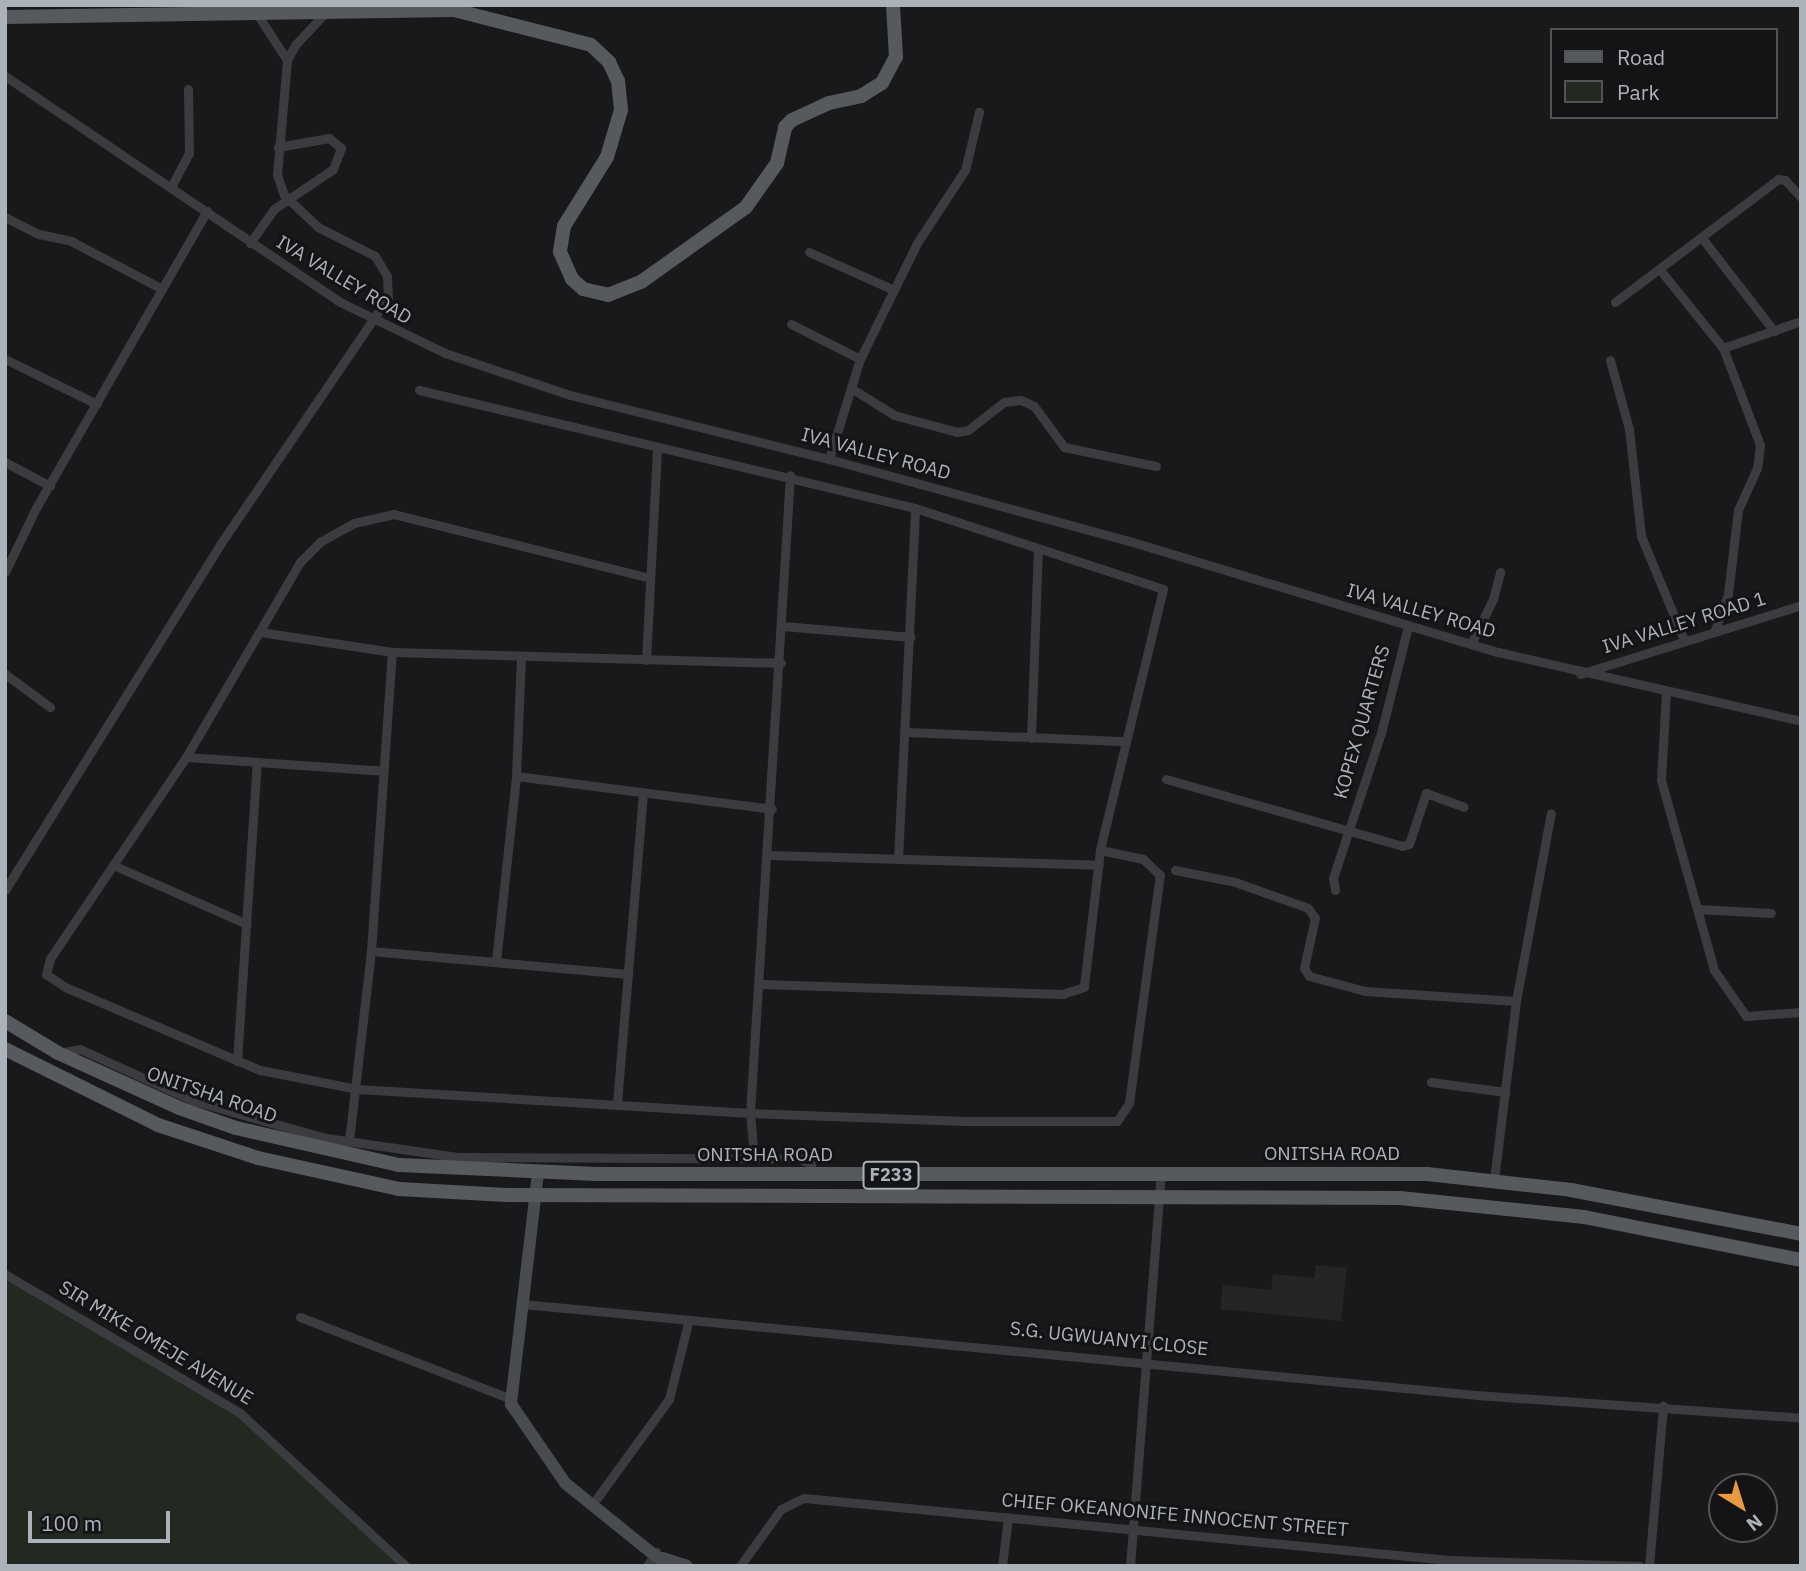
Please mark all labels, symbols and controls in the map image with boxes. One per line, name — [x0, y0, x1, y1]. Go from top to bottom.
legend — [1550, 28, 1778, 119]
text: Road — [1617, 43, 1665, 71]
text: Park — [1617, 78, 1660, 106]
street label: IVA VALLEY ROAD — [272, 231, 416, 329]
street label: IVA VALLEY ROAD — [799, 423, 953, 485]
street label: IVA VALLEY ROAD — [1344, 579, 1498, 643]
street label: IVA VALLEY ROAD 1 — [1600, 587, 1768, 659]
street label: KOPEX QUARTERS — [1329, 643, 1395, 801]
street label: ONITSHA ROAD — [144, 1062, 280, 1128]
street label: ONITSHA ROAD — [1264, 1143, 1400, 1165]
street label: ONITSHA ROAD — [697, 1144, 833, 1166]
road number: F233 — [861, 1160, 921, 1190]
street label: SIR MIKE OMEJE AVENUE — [55, 1276, 257, 1410]
street label: S.G. UGWUANYI CLOSE — [1009, 1317, 1209, 1361]
north arrow — [1708, 1473, 1778, 1543]
street label: CHIEF OKEANONIFE INNOCENT STREET — [1001, 1488, 1349, 1542]
scale bar — [32, 1498, 173, 1542]
text: 100 m — [41, 1509, 102, 1537]
text: N — [1742, 1509, 1768, 1537]

